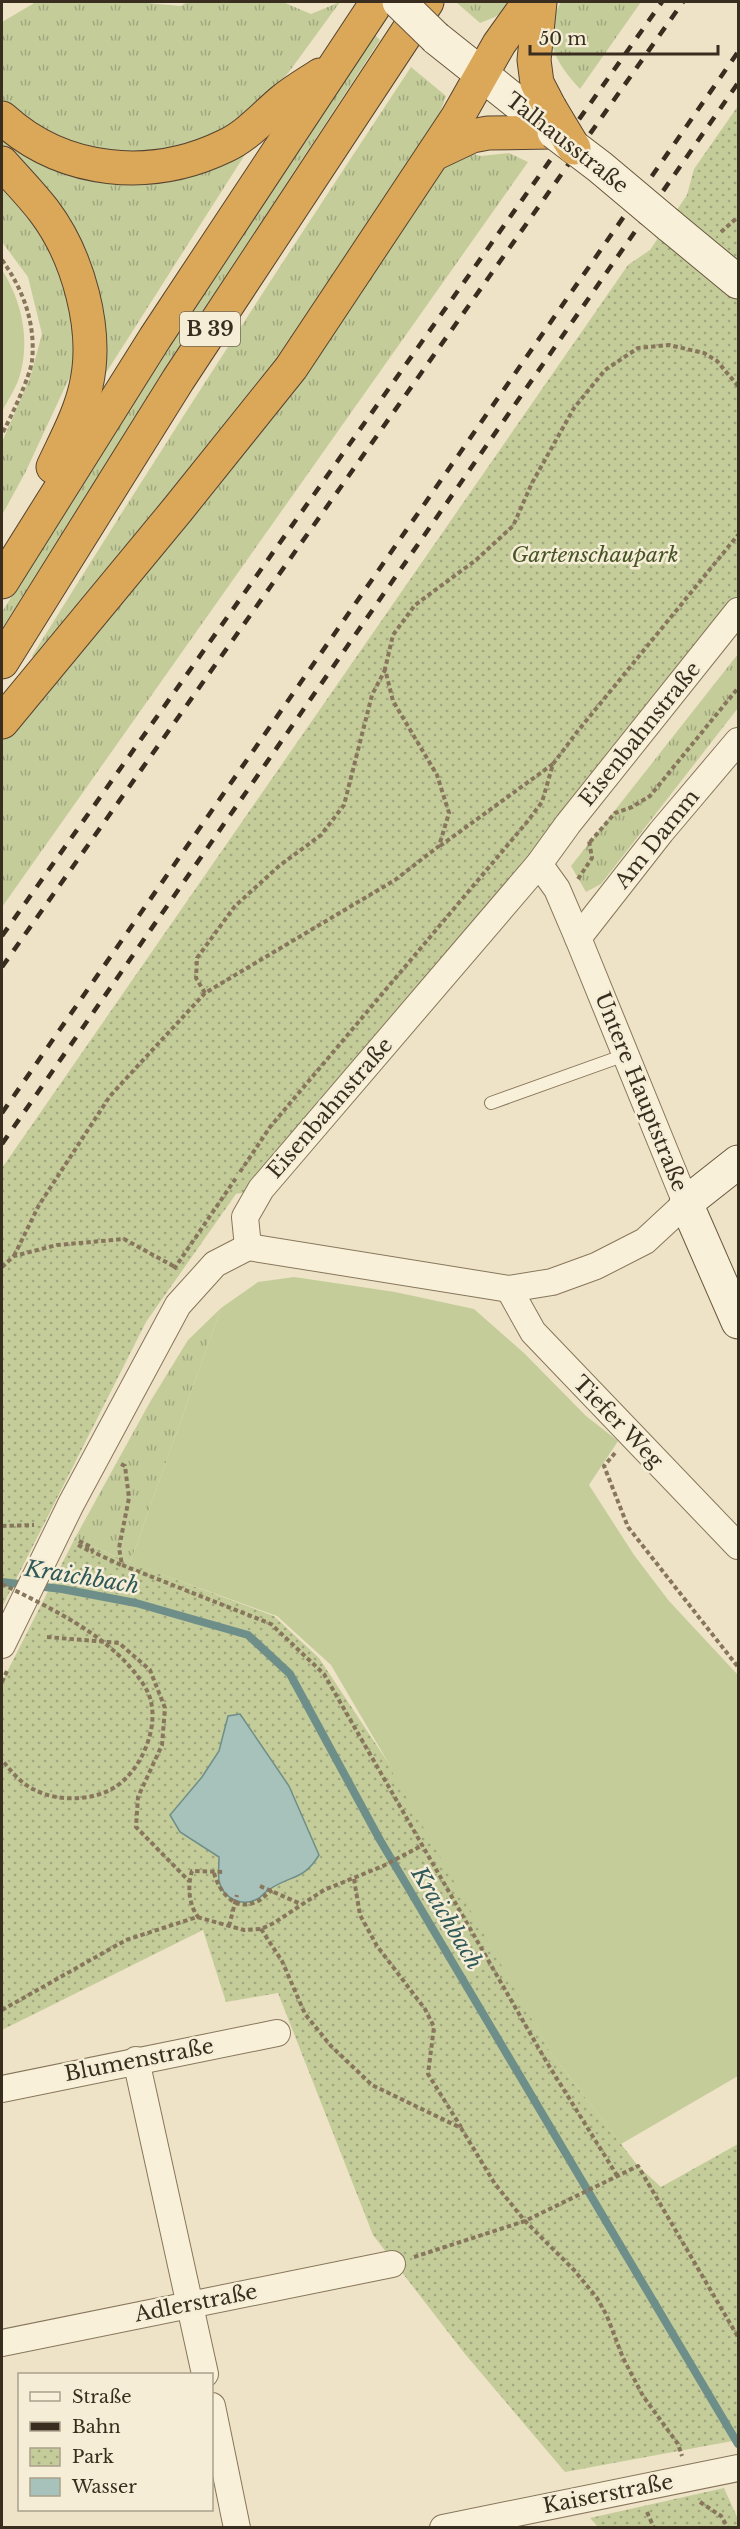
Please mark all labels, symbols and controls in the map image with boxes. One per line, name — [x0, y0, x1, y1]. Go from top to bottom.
scale bar — [530, 18, 718, 56]
text: 50 m — [539, 28, 587, 50]
street label: Talhausstraße — [501, 87, 633, 199]
road number: B 39 — [180, 312, 240, 346]
park label: Gartenschaupark — [512, 542, 678, 568]
street label: Eisenbahnstraße — [574, 657, 706, 811]
street label: Am Damm — [609, 784, 705, 895]
street label: Untere Hauptstraße — [589, 989, 693, 1195]
street label: Eisenbahnstraße — [262, 1032, 398, 1184]
street label: Tiefer Weg — [568, 1370, 669, 1474]
water label: Kraichbach — [22, 1554, 141, 1599]
water label: Kraichbach — [405, 1861, 488, 1974]
street label: Blumenstraße — [62, 2033, 216, 2087]
street label: Adlerstraße — [131, 2278, 260, 2328]
legend — [18, 2373, 213, 2511]
text: Straße — [72, 2386, 132, 2408]
text: Bahn — [72, 2416, 121, 2438]
text: Park — [72, 2446, 114, 2468]
street label: Kaiserstraße — [541, 2469, 675, 2519]
text: Wasser — [71, 2476, 137, 2498]

